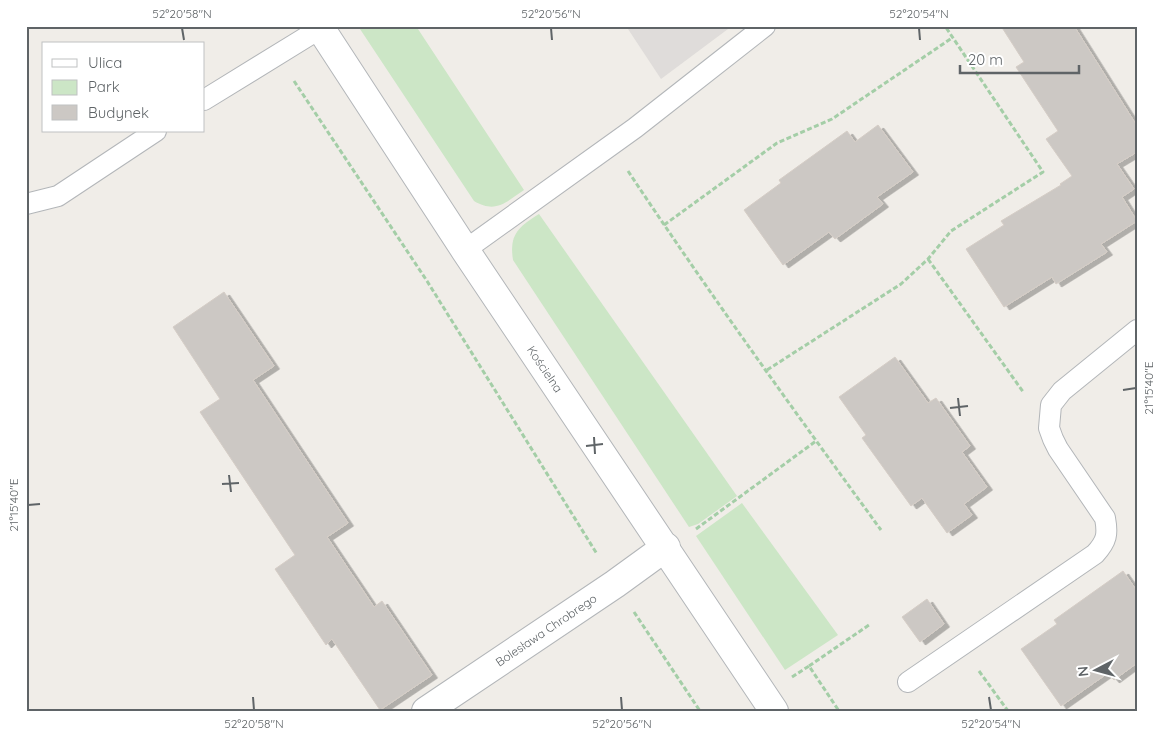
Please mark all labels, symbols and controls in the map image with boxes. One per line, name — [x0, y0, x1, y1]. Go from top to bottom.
text: 52°20'58"N — [152, 6, 212, 21]
text: 52°20'56"N — [521, 6, 581, 21]
text: 52°20'54"N — [889, 6, 949, 21]
legend — [42, 42, 205, 132]
scale bar — [960, 42, 1079, 74]
text: 20 m — [968, 50, 1003, 69]
text: Ulica — [88, 53, 122, 72]
text: Park — [88, 77, 120, 96]
text: Budynek — [88, 103, 149, 122]
street label: Kościelna — [524, 343, 566, 395]
text: 21°15'40"E — [1141, 361, 1156, 415]
text: 21°15'40"E — [6, 478, 21, 532]
street label: Bolesława Chrobrego — [493, 591, 599, 669]
north arrow — [1070, 644, 1120, 694]
text: N — [1074, 665, 1093, 677]
text: 52°20'58"N — [224, 716, 284, 731]
text: 52°20'56"N — [592, 716, 652, 731]
text: 52°20'54"N — [961, 716, 1021, 731]

